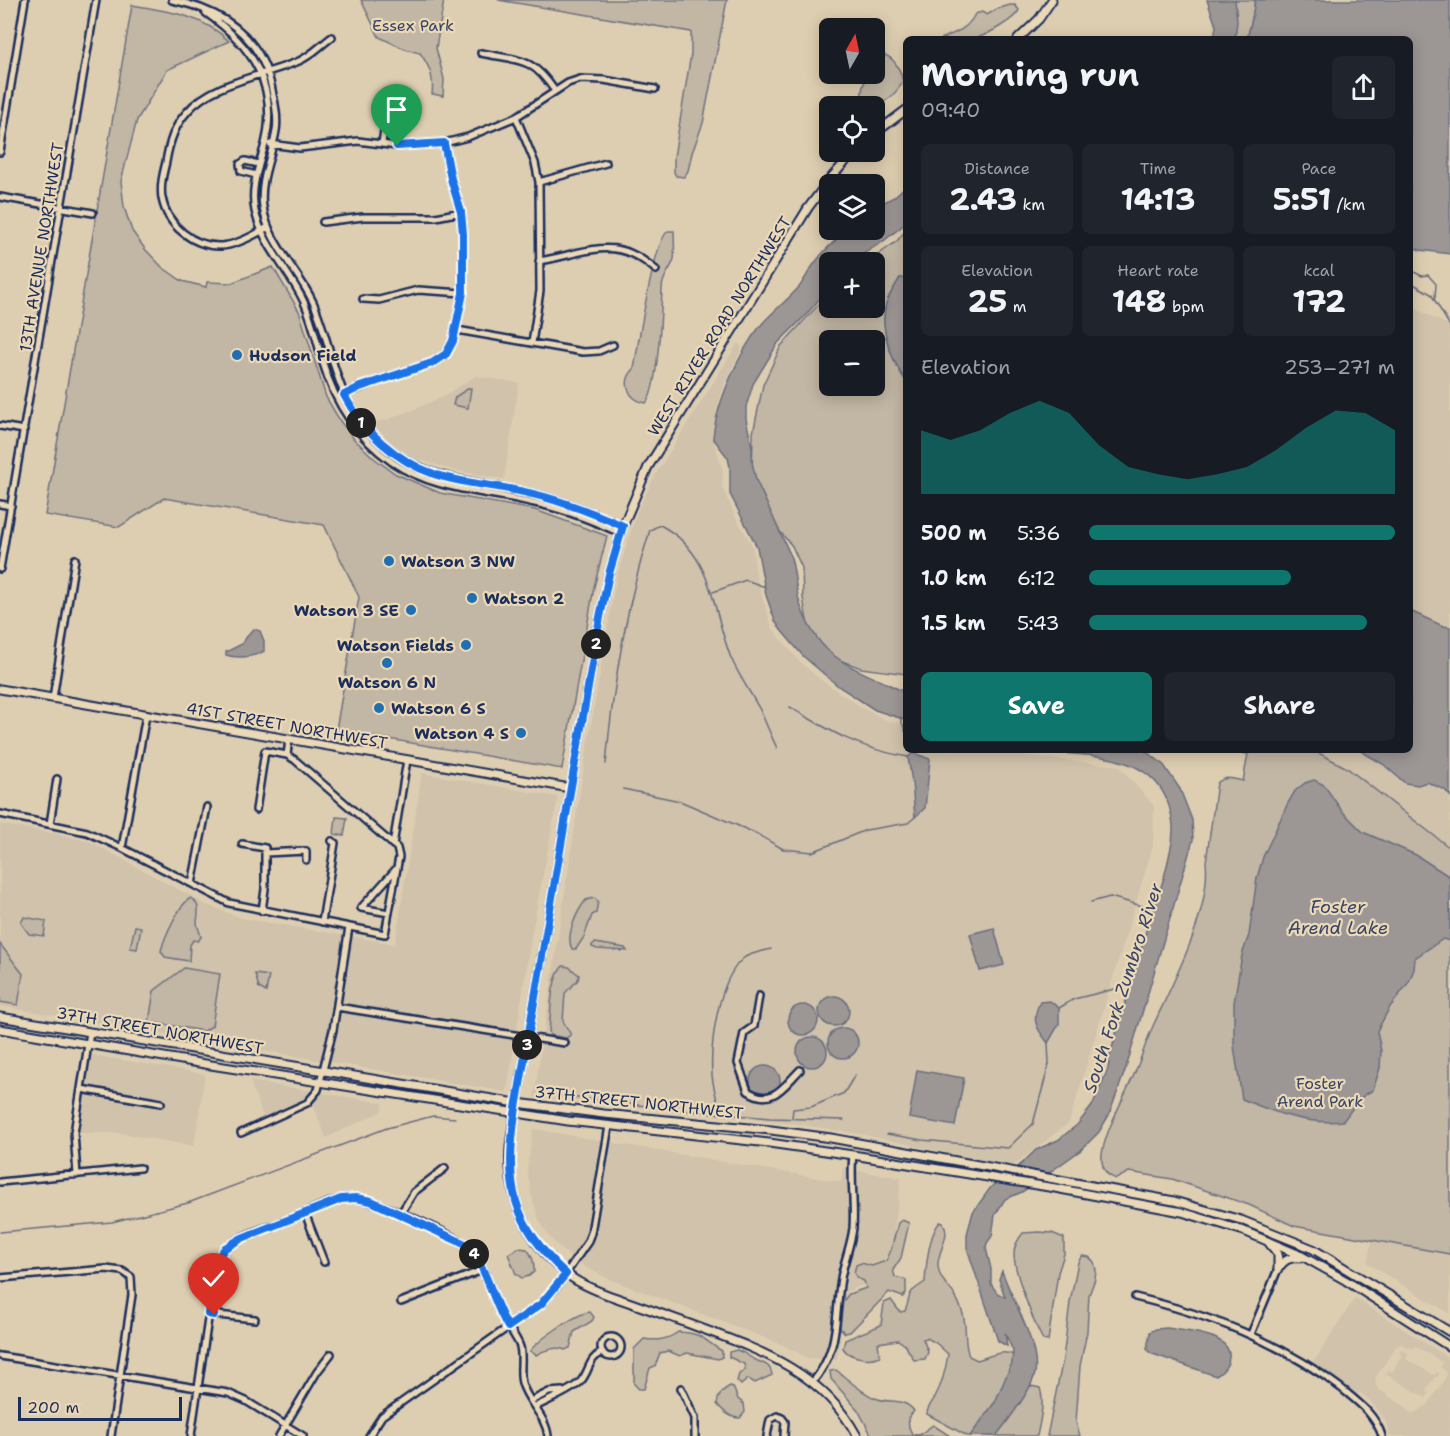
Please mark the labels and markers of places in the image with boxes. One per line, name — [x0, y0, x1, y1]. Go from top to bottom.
pin — [371, 84, 422, 146]
place label: Hudson Field — [249, 345, 356, 366]
marker: Hudson Field — [230, 348, 244, 362]
pin: 1 — [346, 408, 376, 438]
place label: Watson 3 NW — [401, 551, 515, 572]
marker: Watson 3 NW — [382, 554, 396, 568]
place label: Watson 2 — [484, 588, 564, 609]
marker: Watson 2 — [465, 591, 479, 605]
place label: Watson 3 SE — [294, 600, 399, 621]
marker: Watson 3 SE — [404, 603, 418, 617]
pin: 2 — [581, 629, 611, 659]
place label: Watson Fields — [337, 635, 454, 656]
marker: Watson Fields — [459, 638, 473, 652]
marker: Watson 6 N — [380, 656, 394, 670]
place label: Watson 6 N — [338, 672, 436, 693]
place label: Watson 6 S — [391, 698, 486, 719]
marker: Watson 6 S — [372, 701, 386, 715]
place label: Watson 4 S — [414, 723, 509, 744]
marker: Watson 4 S — [514, 726, 528, 740]
pin: 3 — [512, 1030, 542, 1060]
pin: 4 — [459, 1239, 489, 1269]
pin — [188, 1253, 239, 1315]

